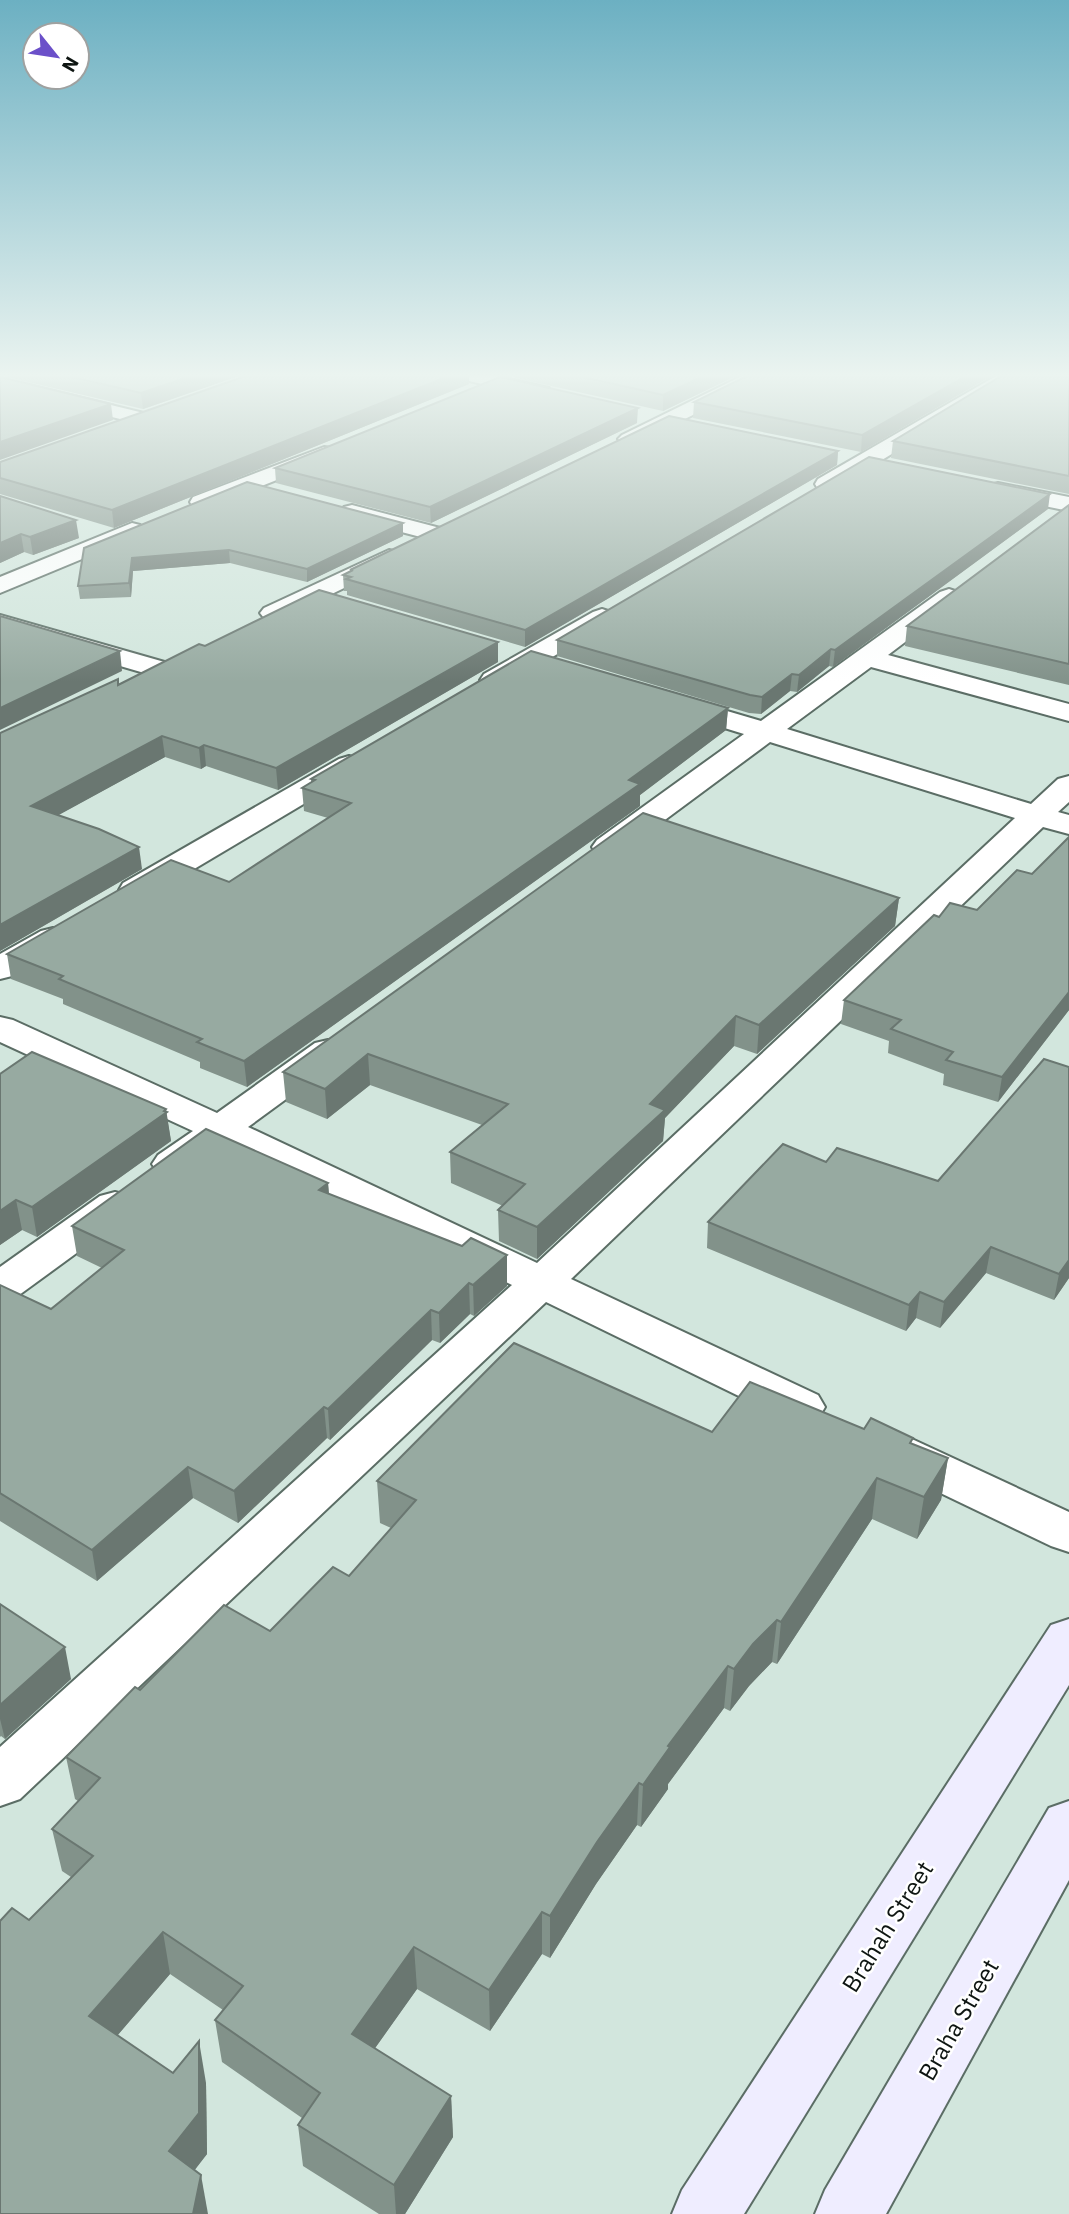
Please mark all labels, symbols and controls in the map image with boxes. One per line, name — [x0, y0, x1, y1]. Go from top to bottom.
north arrow — [21, 21, 91, 91]
text: N — [57, 53, 85, 76]
street label: Brahah Street — [834, 1855, 940, 1998]
street label: Braha Street — [910, 1953, 1006, 2086]

